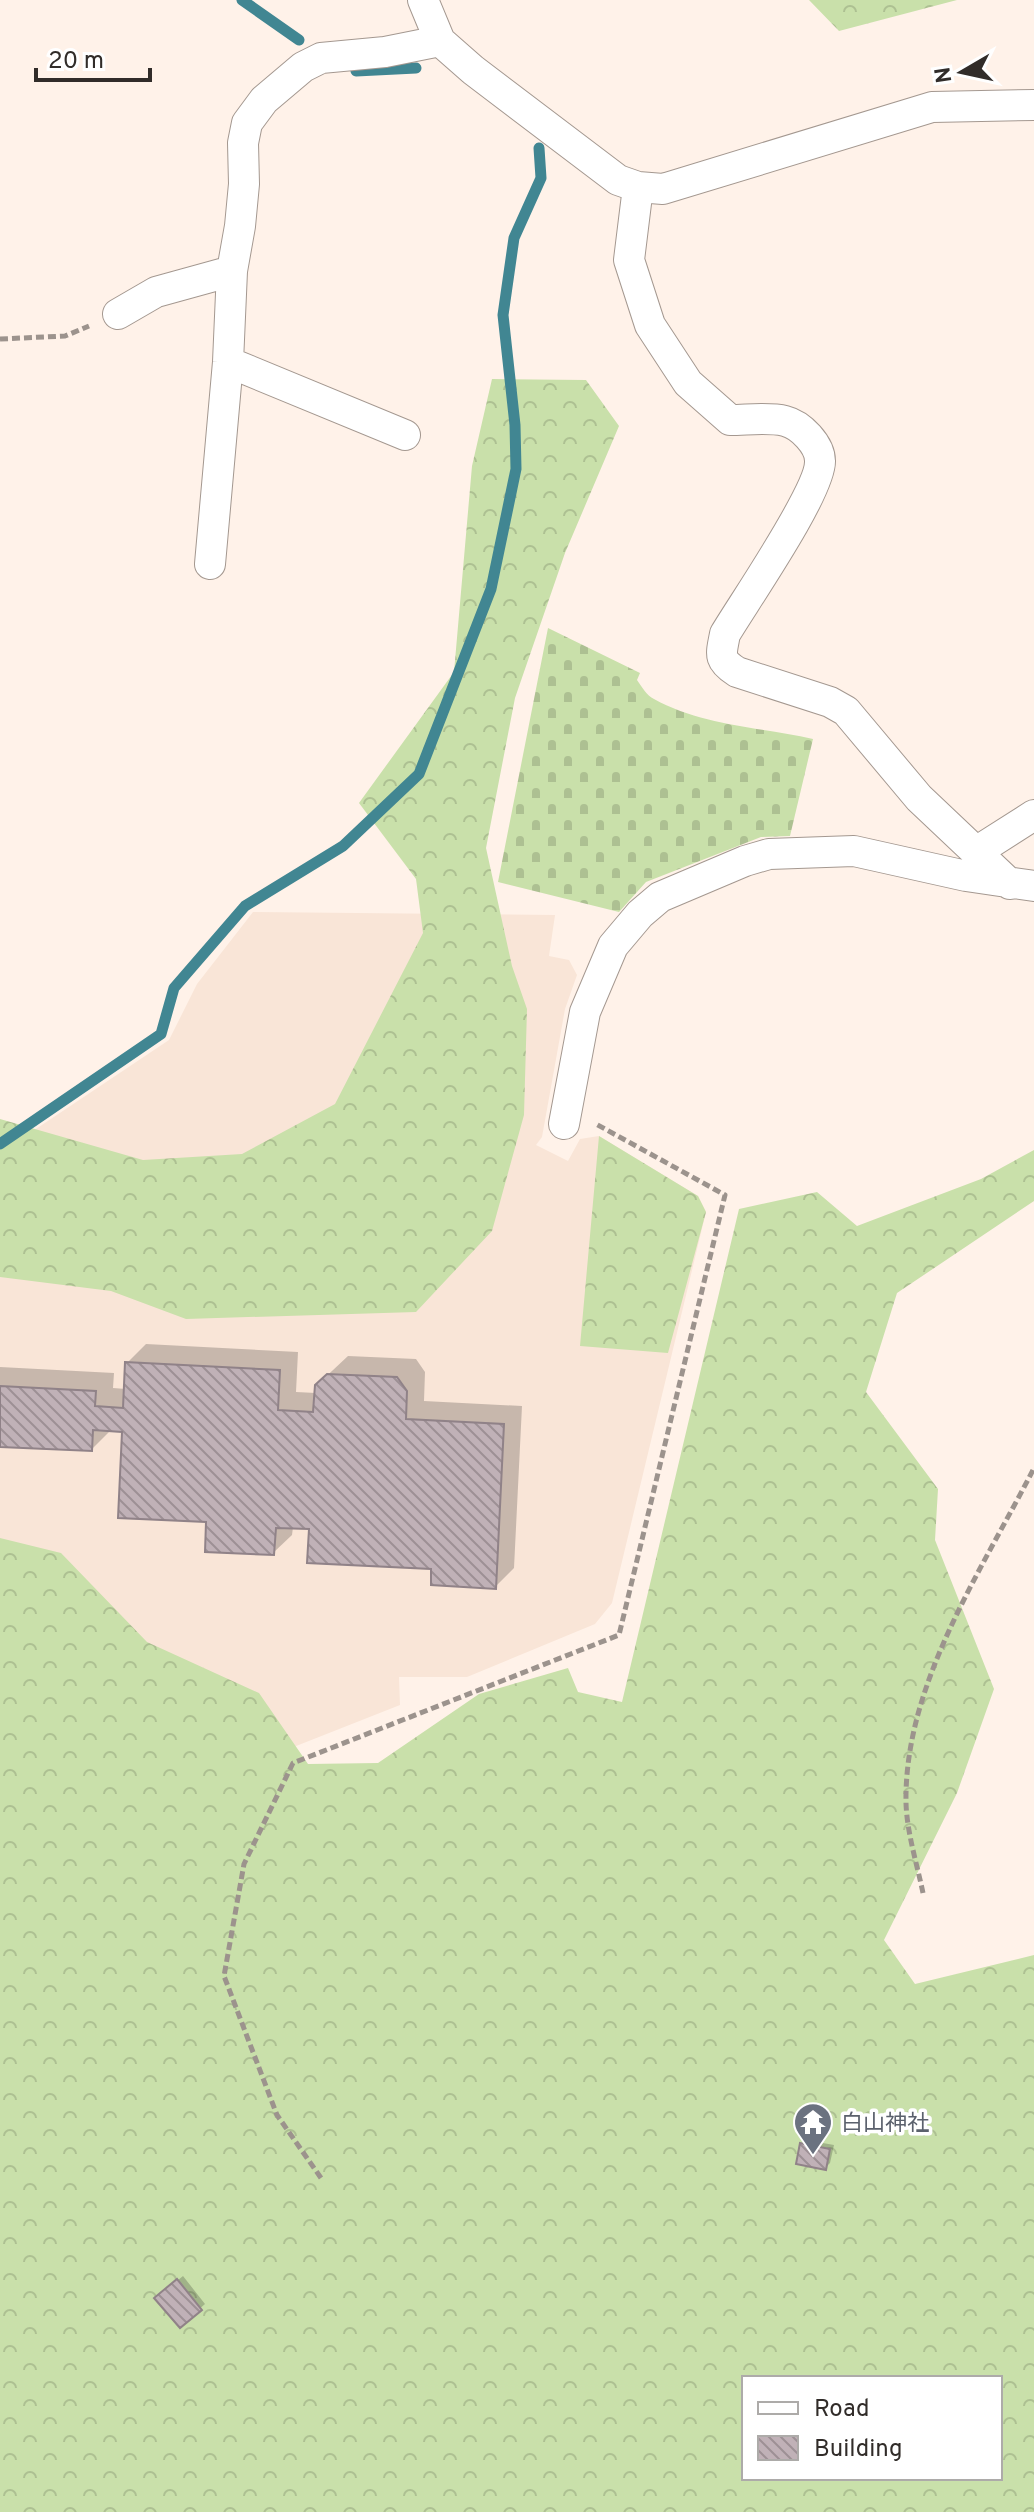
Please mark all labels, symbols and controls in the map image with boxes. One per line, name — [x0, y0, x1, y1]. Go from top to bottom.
scale bar — [36, 32, 150, 82]
north arrow — [922, 32, 1002, 112]
text: 20 m — [48, 47, 104, 77]
text: N — [930, 65, 959, 85]
temple icon: 白山神社 — [792, 2101, 834, 2156]
place label: 白山神社 — [841, 2111, 929, 2138]
legend — [742, 2376, 1002, 2480]
text: Road — [814, 2395, 870, 2425]
text: Building — [814, 2435, 903, 2465]

